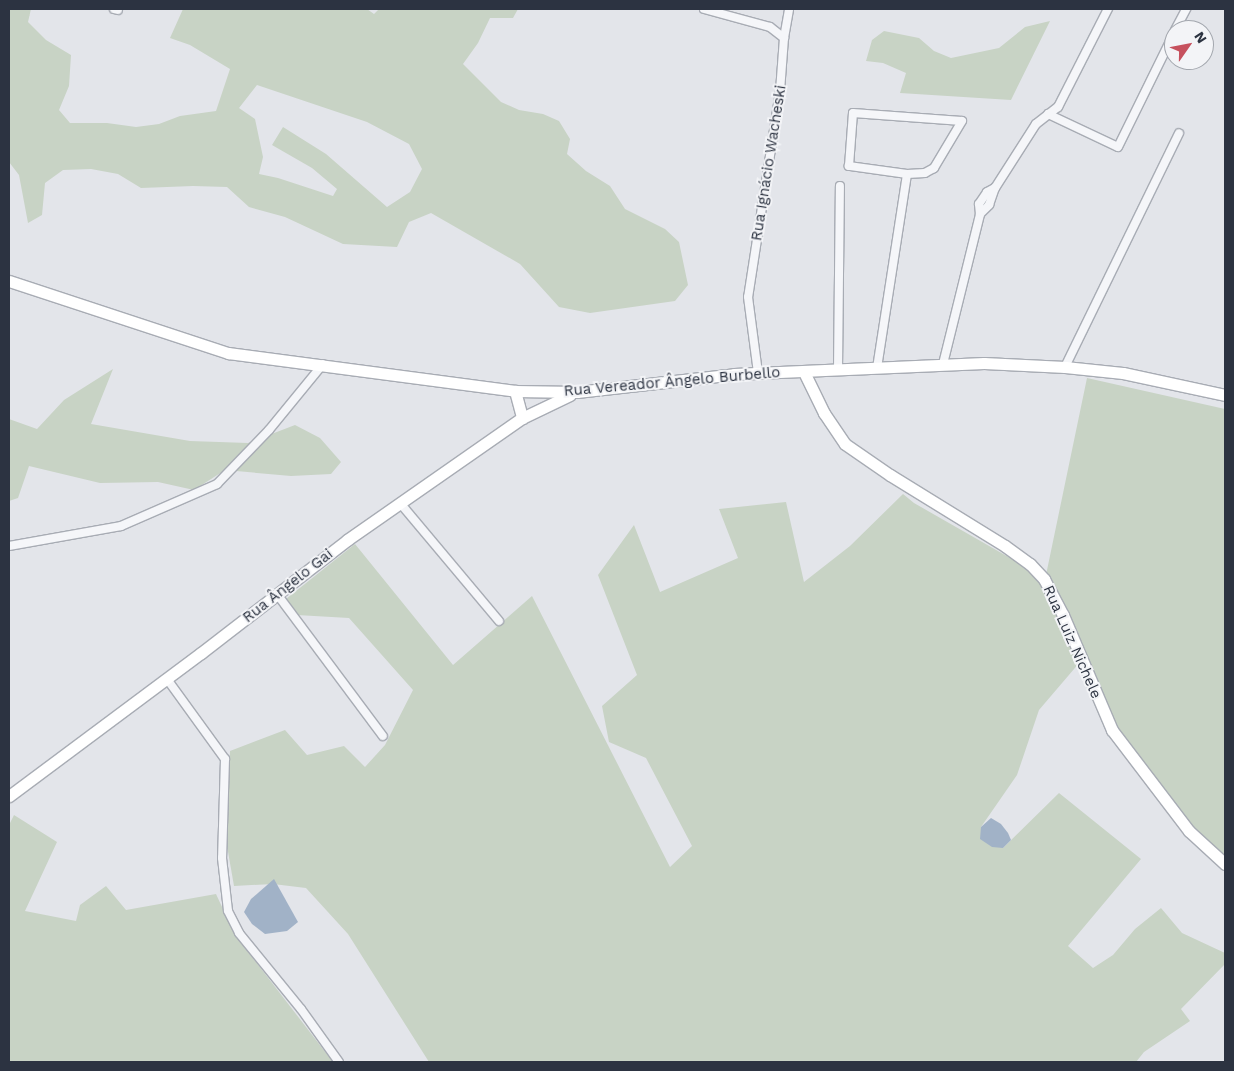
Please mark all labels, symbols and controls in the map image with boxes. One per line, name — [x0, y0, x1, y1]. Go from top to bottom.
north arrow — [1164, 20, 1214, 70]
text: N — [1191, 29, 1210, 46]
street label: Rua Ignácio Wacheski — [748, 83, 790, 243]
street label: Rua Vereador Ângelo Burbello — [562, 363, 782, 401]
street label: Rua Ângelo Gai — [239, 545, 337, 627]
street label: Rua Luiz Nichele — [1039, 582, 1105, 702]

